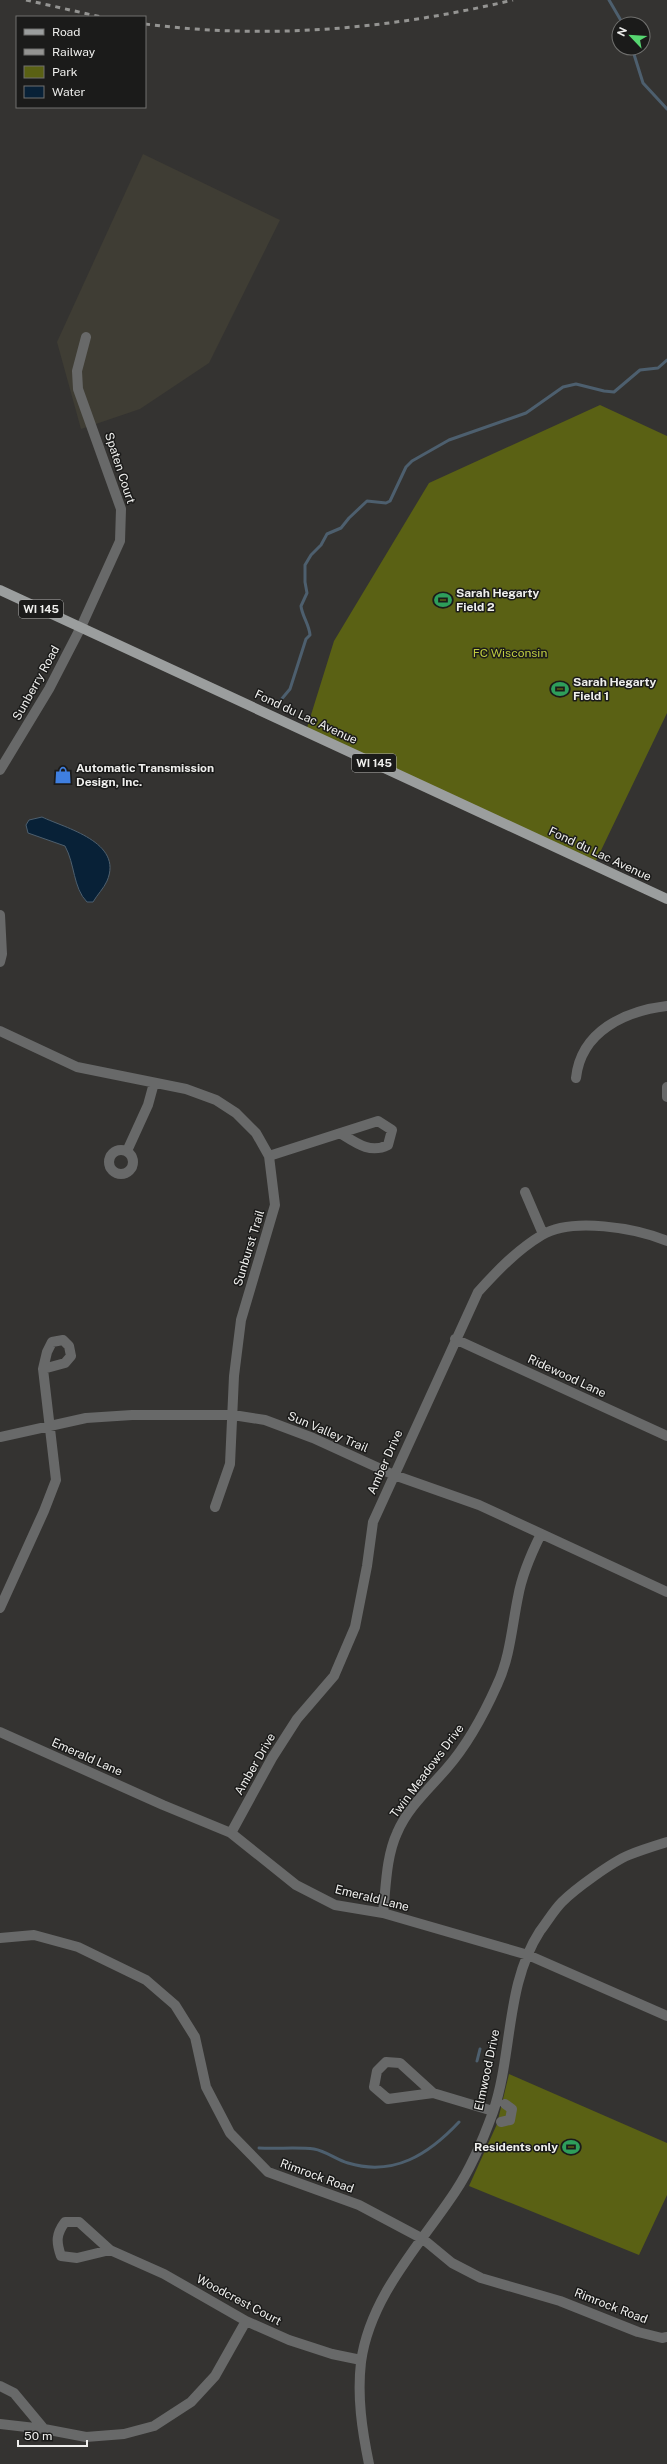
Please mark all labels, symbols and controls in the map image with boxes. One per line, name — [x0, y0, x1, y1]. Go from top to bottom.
legend — [16, 16, 146, 108]
north arrow — [611, 16, 651, 56]
text: Road — [52, 25, 80, 39]
text: N — [615, 25, 629, 38]
text: Railway — [52, 45, 96, 59]
text: Park — [52, 65, 78, 79]
text: Water — [52, 85, 86, 99]
street label: Spaten Court — [102, 431, 138, 506]
place label: Sarah Hegarty Field 2 — [456, 586, 539, 614]
sports icon: Sarah Hegarty Field 2 — [433, 590, 453, 610]
road number: WI 145 — [19, 600, 63, 618]
street label: Sunberry Road — [10, 643, 62, 723]
park label: FC Wisconsin — [473, 646, 547, 660]
place label: Sarah Hegarty Field 1 — [573, 675, 656, 703]
sports icon: Sarah Hegarty Field 1 — [550, 679, 570, 699]
street label: Fond du Lac Avenue — [252, 687, 360, 747]
road number: WI 145 — [352, 754, 396, 772]
place label: Automatic Transmission Design, Inc. — [76, 761, 214, 789]
shop icon: Automatic Transmission Design, Inc. — [53, 765, 73, 785]
street label: Fond du Lac Avenue — [546, 824, 654, 884]
street label: Sunburst Trail — [231, 1208, 267, 1288]
street label: Ridewood Lane — [526, 1352, 609, 1400]
street label: Sun Valley Trail — [286, 1409, 371, 1455]
street label: Amber Drive — [365, 1427, 406, 1496]
street label: Twin Meadows Drive — [387, 1721, 467, 1821]
street label: Amber Drive — [232, 1730, 278, 1797]
street label: Emerald Lane — [49, 1735, 125, 1779]
street label: Emerald Lane — [333, 1882, 411, 1914]
street label: Elmwood Drive — [472, 2028, 502, 2112]
sports icon: Residents only — [561, 2137, 581, 2157]
place label: Residents only — [474, 2140, 558, 2154]
street label: Rimrock Road — [278, 2156, 356, 2196]
street label: Woodcrest Court — [194, 2272, 284, 2328]
street label: Rimrock Road — [572, 2286, 650, 2326]
scale bar — [18, 2422, 87, 2448]
text: 50 m — [24, 2429, 52, 2443]

